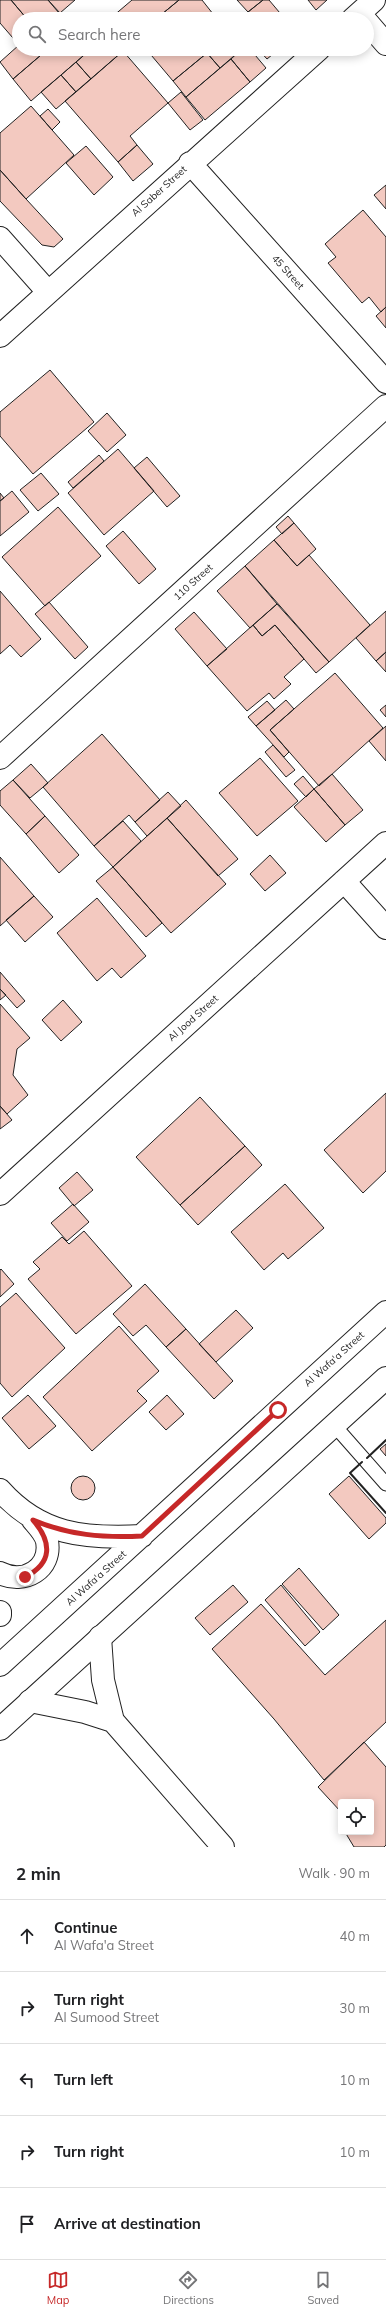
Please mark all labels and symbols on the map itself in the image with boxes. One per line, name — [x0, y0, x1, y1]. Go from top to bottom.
street label: Al Saber Street — [129, 162, 190, 219]
street label: 45 Street — [269, 252, 307, 292]
street label: 110 Street — [171, 561, 216, 603]
street label: Al Jood Street — [165, 992, 221, 1044]
street label: Al Wafa'a Street — [301, 1328, 367, 1389]
route start — [269, 1401, 287, 1419]
street label: Al Wafa'a Street — [63, 1547, 129, 1608]
route end — [16, 1568, 34, 1586]

